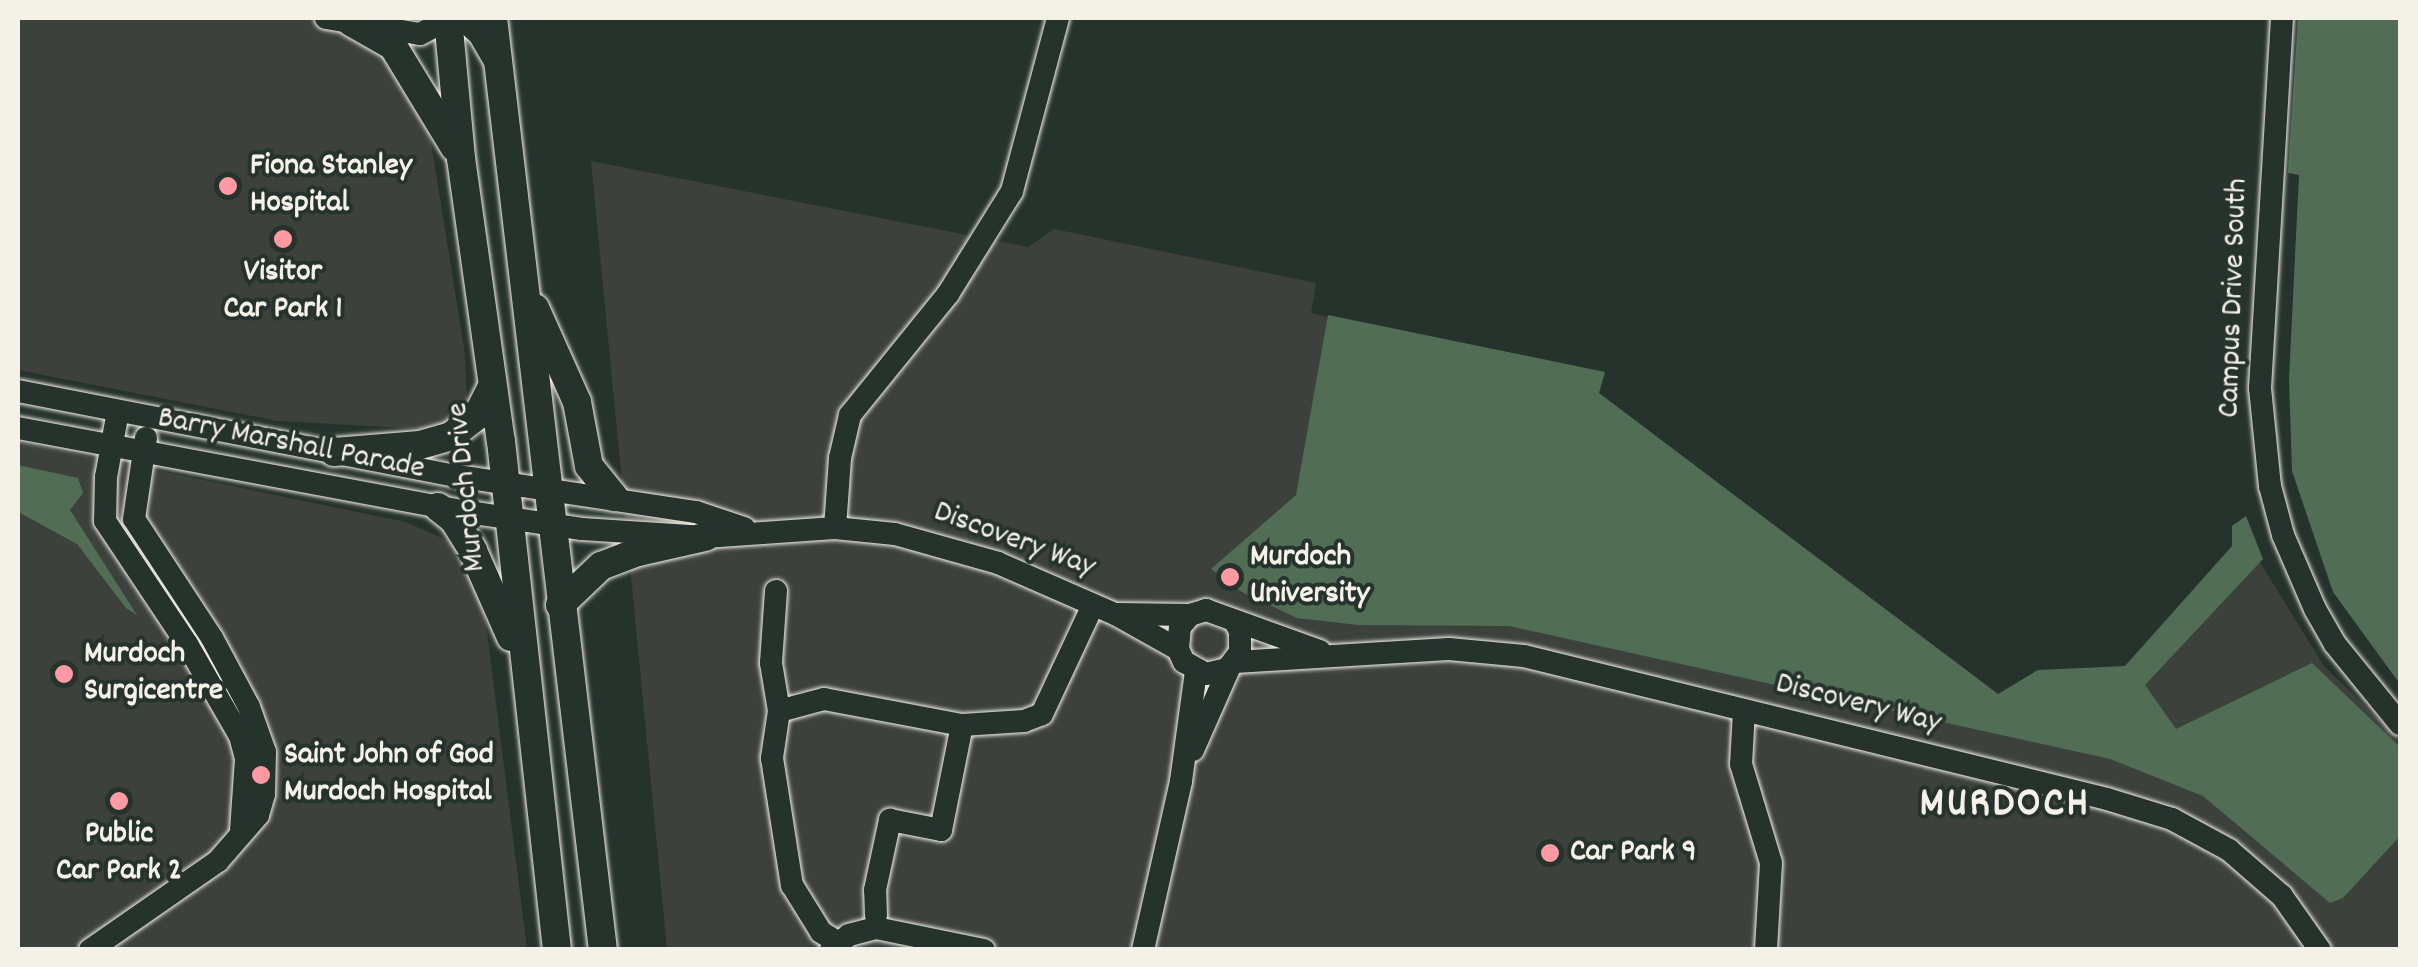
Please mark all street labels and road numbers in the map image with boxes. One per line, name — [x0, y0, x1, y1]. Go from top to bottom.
street label: Campus Drive South — [2212, 178, 2258, 418]
street label: Barry Marshall Parade — [154, 400, 428, 490]
street label: Murdoch Drive — [440, 400, 496, 574]
street label: Discovery Way — [928, 494, 1100, 588]
street label: Discovery Way — [1771, 666, 1945, 744]

